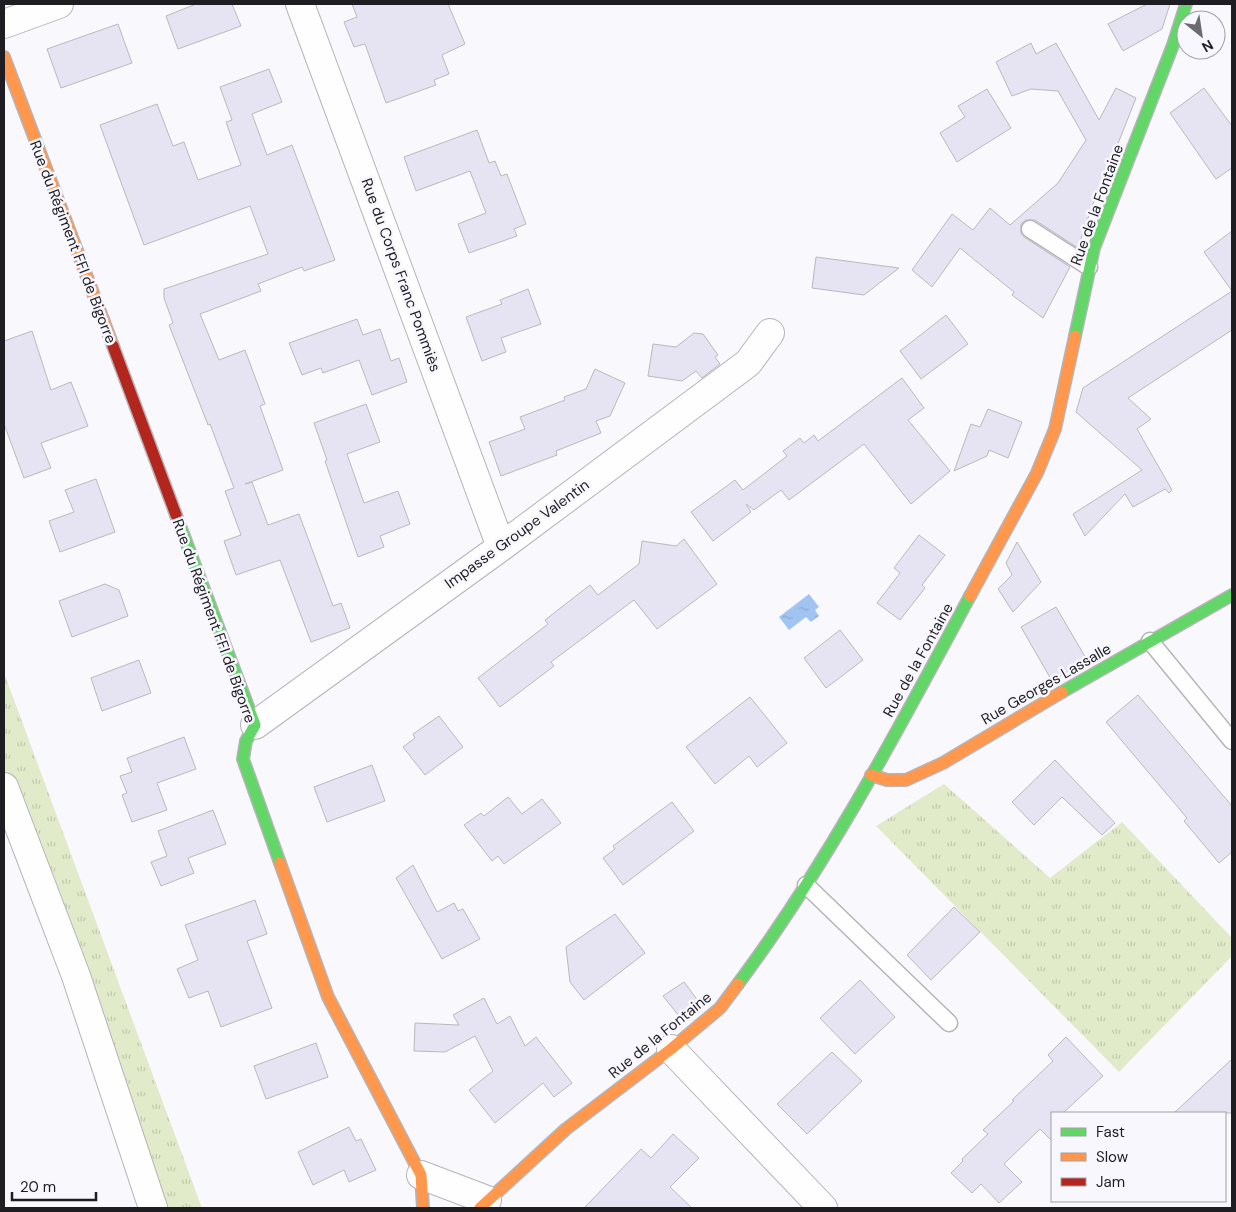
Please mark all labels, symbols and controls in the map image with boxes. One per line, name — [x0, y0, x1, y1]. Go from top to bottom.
north arrow — [1176, 10, 1226, 60]
text: N — [1199, 36, 1216, 57]
street label: Rue du Régiment FFI de Bigorre — [25, 138, 121, 346]
street label: Rue de la Fontaine — [1066, 142, 1128, 268]
street label: Rue du Corps Franc Pommiès — [357, 175, 445, 375]
street label: Impasse Groupe Valentin — [441, 475, 593, 593]
street label: Rue du Régiment FFI de Bigorre — [168, 516, 260, 726]
street label: Rue de la Fontaine — [878, 599, 958, 721]
street label: Rue Georges Lassalle — [977, 639, 1115, 729]
street label: Rue de la Fontaine — [604, 987, 716, 1083]
legend — [1051, 1112, 1226, 1202]
text: Fast — [1096, 1122, 1125, 1142]
text: Slow — [1096, 1147, 1129, 1167]
scale bar — [12, 1170, 96, 1202]
text: Jam — [1096, 1172, 1125, 1192]
text: 20 m — [20, 1177, 56, 1197]

